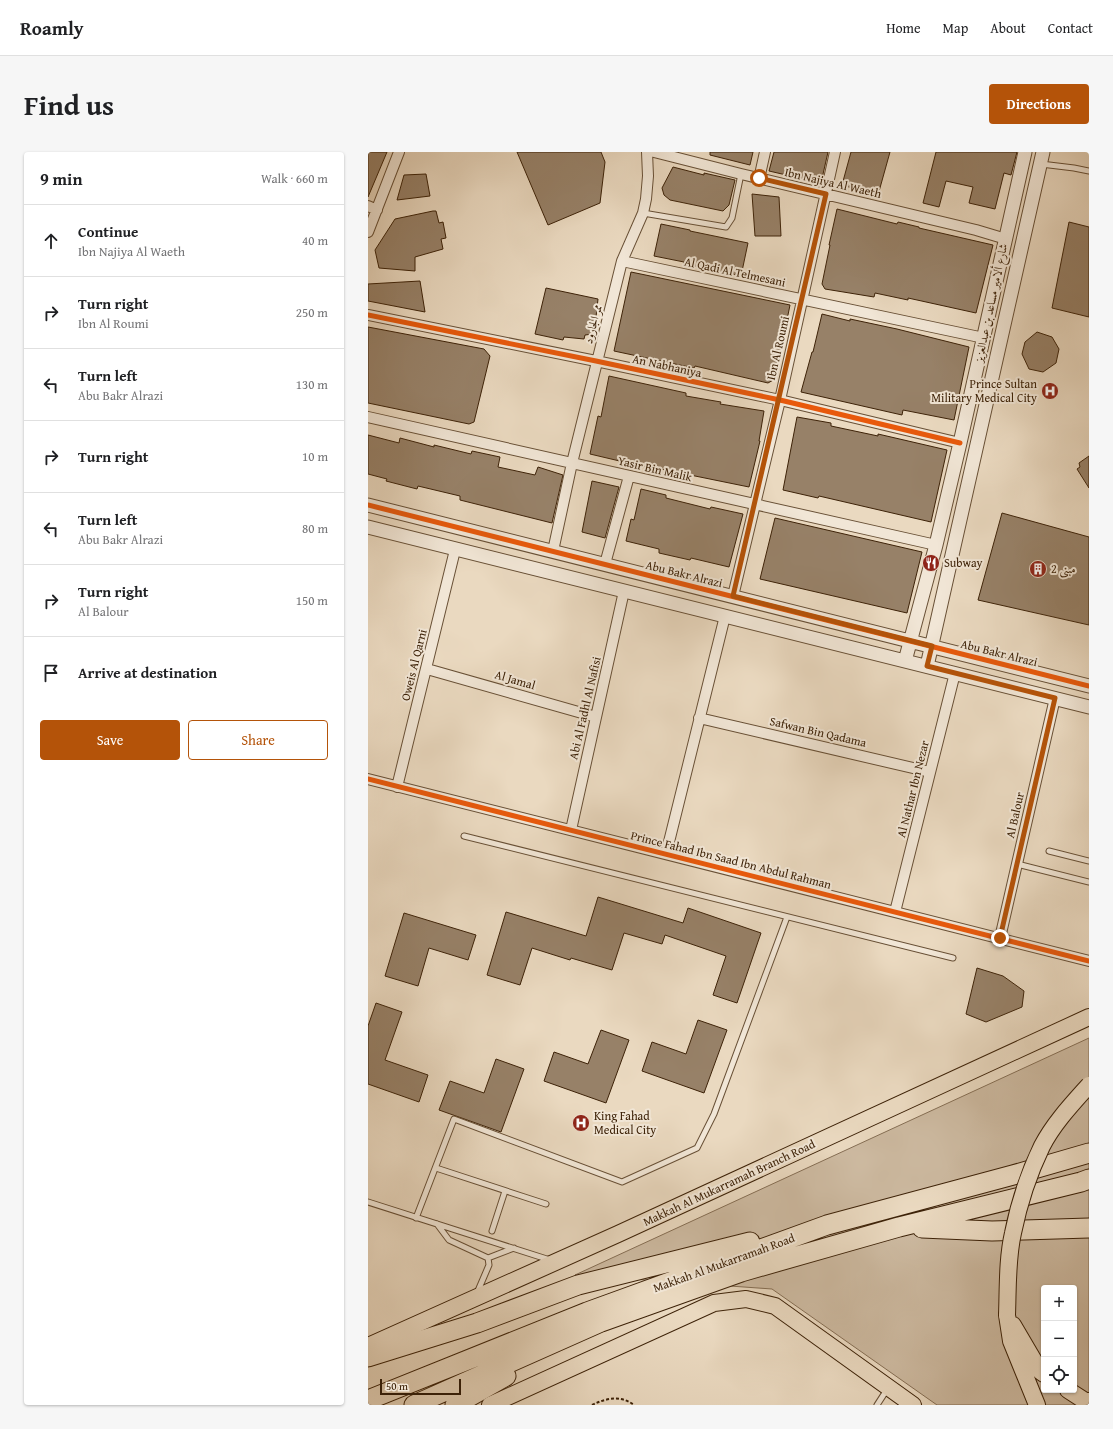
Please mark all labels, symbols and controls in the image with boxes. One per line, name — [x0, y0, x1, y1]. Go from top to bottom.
text: Roamly — [20, 14, 84, 42]
text: Home — [886, 18, 921, 38]
text: Map — [943, 18, 968, 38]
text: About — [990, 18, 1026, 38]
text: Contact — [1048, 18, 1093, 38]
text: Find us — [24, 84, 114, 125]
button: Directions — [989, 84, 1089, 124]
street label: Ibn Najiya Al Waeth — [783, 163, 883, 202]
text: 9 min — [40, 166, 82, 191]
text: Walk · 660 m — [261, 169, 328, 188]
route start — [750, 169, 768, 187]
text: Continue — [78, 221, 139, 242]
icon: ahead — [40, 230, 62, 252]
text: 40 m — [302, 231, 328, 250]
text: Ibn Najiya Al Waeth — [78, 242, 185, 261]
street label: شارع ألامير مساعد بن عبدالعزيز — [969, 242, 1014, 366]
street label: Al Qadi Al Telmesani — [683, 252, 788, 291]
text: Turn right — [78, 293, 149, 314]
icon: right — [40, 302, 62, 324]
street label: ممر الجارود — [579, 302, 606, 345]
text: 250 m — [296, 303, 328, 322]
text: Ibn Al Roumi — [78, 314, 149, 333]
street label: Ibn Al Roumi — [762, 314, 793, 382]
street label: An Nabhaniya — [631, 350, 704, 381]
text: Turn left — [78, 365, 137, 386]
icon: left — [40, 374, 62, 396]
text: 130 m — [296, 375, 328, 394]
place label: Prince Sultan Military Medical City — [931, 375, 1037, 406]
hospital icon: Prince Sultan Military Medical City — [1040, 381, 1060, 401]
text: Abu Bakr Alrazi — [78, 386, 163, 405]
icon: right — [40, 446, 62, 468]
text: Turn right — [78, 446, 149, 467]
text: 10 m — [302, 447, 328, 466]
street label: Yasir Bin Malik — [616, 452, 695, 486]
text: Turn left — [78, 509, 137, 530]
icon: left — [40, 518, 62, 540]
text: 80 m — [302, 519, 328, 538]
text: Abu Bakr Alrazi — [78, 530, 163, 549]
restaurant icon: Subway — [921, 553, 941, 573]
place label: Subway — [944, 554, 983, 571]
street label: Abu Bakr Alrazi — [644, 556, 725, 591]
building icon: مبنى 2 — [1028, 559, 1048, 579]
place label: مبنى 2 — [1051, 560, 1076, 578]
text: Turn right — [78, 581, 149, 602]
icon: right — [40, 590, 62, 612]
text: 150 m — [296, 591, 328, 610]
text: Al Balour — [78, 602, 129, 621]
street label: Oweis Al Qarni — [396, 627, 431, 702]
street label: Abu Bakr Alrazi — [959, 635, 1040, 670]
street label: Abi Al Fadhl Al Nafisi — [564, 654, 605, 761]
icon: arrive — [40, 662, 62, 684]
text: Arrive at destination — [78, 662, 217, 683]
street label: Al Jamal — [493, 666, 538, 694]
street label: Safwan Bin Qadama — [768, 712, 868, 751]
button: Save — [40, 720, 180, 760]
button: Share — [188, 720, 328, 760]
street label: Al Nathar Ibn Nezar — [892, 738, 933, 839]
street label: Al Balour — [1001, 790, 1028, 840]
street label: Prince Fahad Ibn Saad Ibn Abdul Rahman — [629, 826, 834, 893]
route end — [991, 929, 1009, 947]
place label: King Fahad Medical City — [594, 1107, 656, 1138]
hospital icon: King Fahad Medical City — [571, 1113, 591, 1133]
street label: Makkah Al Mukarramah Branch Road — [640, 1135, 818, 1230]
street label: Makkah Al Mukarramah Road — [651, 1229, 798, 1296]
map controls — [1041, 1285, 1077, 1393]
button: + — [1041, 1285, 1077, 1321]
button: − — [1041, 1321, 1077, 1357]
button: locate — [1041, 1357, 1077, 1393]
scale bar — [380, 1377, 461, 1396]
text: 50 m — [386, 1378, 408, 1394]

